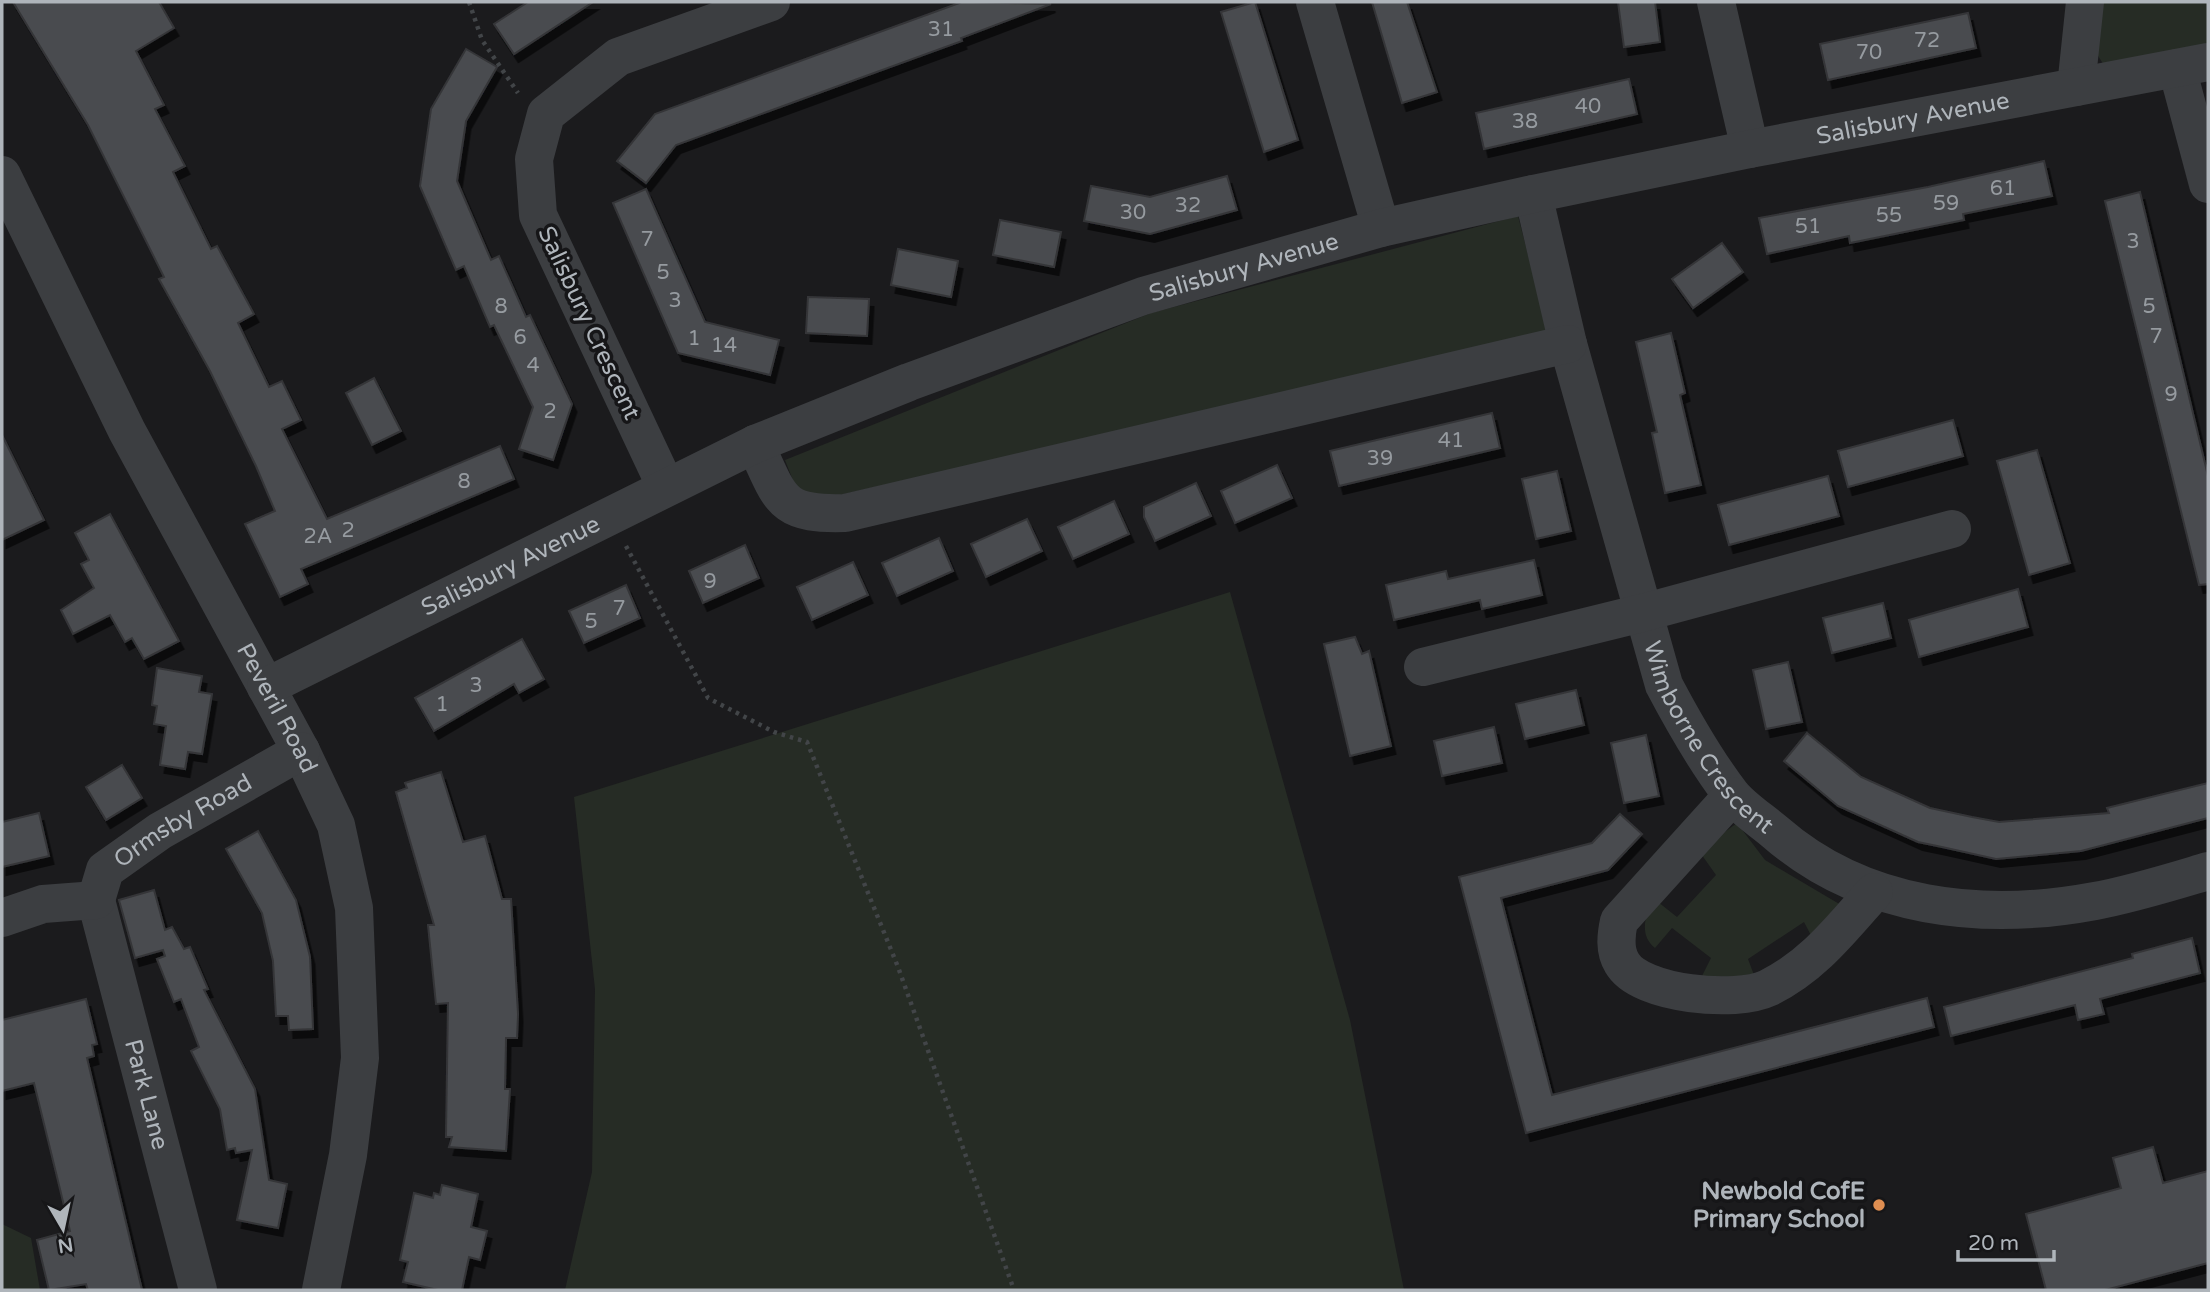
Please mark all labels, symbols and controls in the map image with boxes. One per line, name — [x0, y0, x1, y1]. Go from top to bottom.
house number: 31 — [928, 17, 954, 42]
house number: 72 — [1914, 28, 1940, 53]
house number: 70 — [1856, 40, 1882, 65]
street label: Salisbury Avenue — [1814, 86, 2012, 151]
house number: 40 — [1575, 94, 1601, 119]
house number: 38 — [1512, 109, 1538, 134]
house number: 61 — [1990, 176, 2016, 201]
house number: 59 — [1933, 191, 1959, 216]
house number: 32 — [1175, 193, 1201, 218]
house number: 30 — [1120, 200, 1146, 225]
house number: 55 — [1876, 203, 1902, 228]
house number: 51 — [1795, 214, 1821, 239]
street label: Salisbury Crescent — [531, 222, 647, 424]
street label: Salisbury Avenue — [1145, 226, 1342, 308]
house number: 7 — [640, 227, 654, 252]
house number: 3 — [2126, 229, 2140, 254]
house number: 5 — [656, 260, 670, 285]
house number: 3 — [668, 288, 682, 313]
house number: 8 — [494, 294, 508, 319]
house number: 5 — [2142, 294, 2156, 319]
house number: 7 — [2149, 324, 2163, 349]
house number: 6 — [513, 325, 527, 350]
house number: 1 — [687, 326, 701, 351]
house number: 14 — [711, 333, 737, 358]
house number: 4 — [526, 353, 540, 378]
house number: 9 — [2164, 382, 2178, 407]
house number: 2 — [543, 399, 557, 424]
house number: 41 — [1438, 428, 1464, 453]
house number: 39 — [1367, 446, 1393, 471]
house number: 8 — [457, 469, 471, 494]
street label: Salisbury Avenue — [416, 509, 605, 622]
house number: 2 — [341, 518, 355, 543]
house number: 2A — [304, 524, 332, 549]
house number: 9 — [703, 569, 717, 594]
house number: 7 — [612, 596, 626, 621]
house number: 5 — [584, 609, 598, 634]
street label: Peveril Road — [231, 638, 324, 778]
street label: Wimborne Crescent — [1638, 638, 1780, 840]
house number: 3 — [469, 673, 483, 698]
house number: 1 — [435, 692, 449, 717]
street label: Ormsby Road — [108, 768, 257, 874]
street label: Park Lane — [119, 1036, 175, 1153]
place label: Newbold CofE Primary School — [1693, 1177, 1865, 1234]
north arrow — [28, 1194, 98, 1264]
marker: Newbold CofE Primary School — [1871, 1197, 1887, 1213]
scale bar — [1958, 1218, 2054, 1262]
text: 20 m — [1968, 1231, 2019, 1256]
text: N — [56, 1233, 75, 1257]

